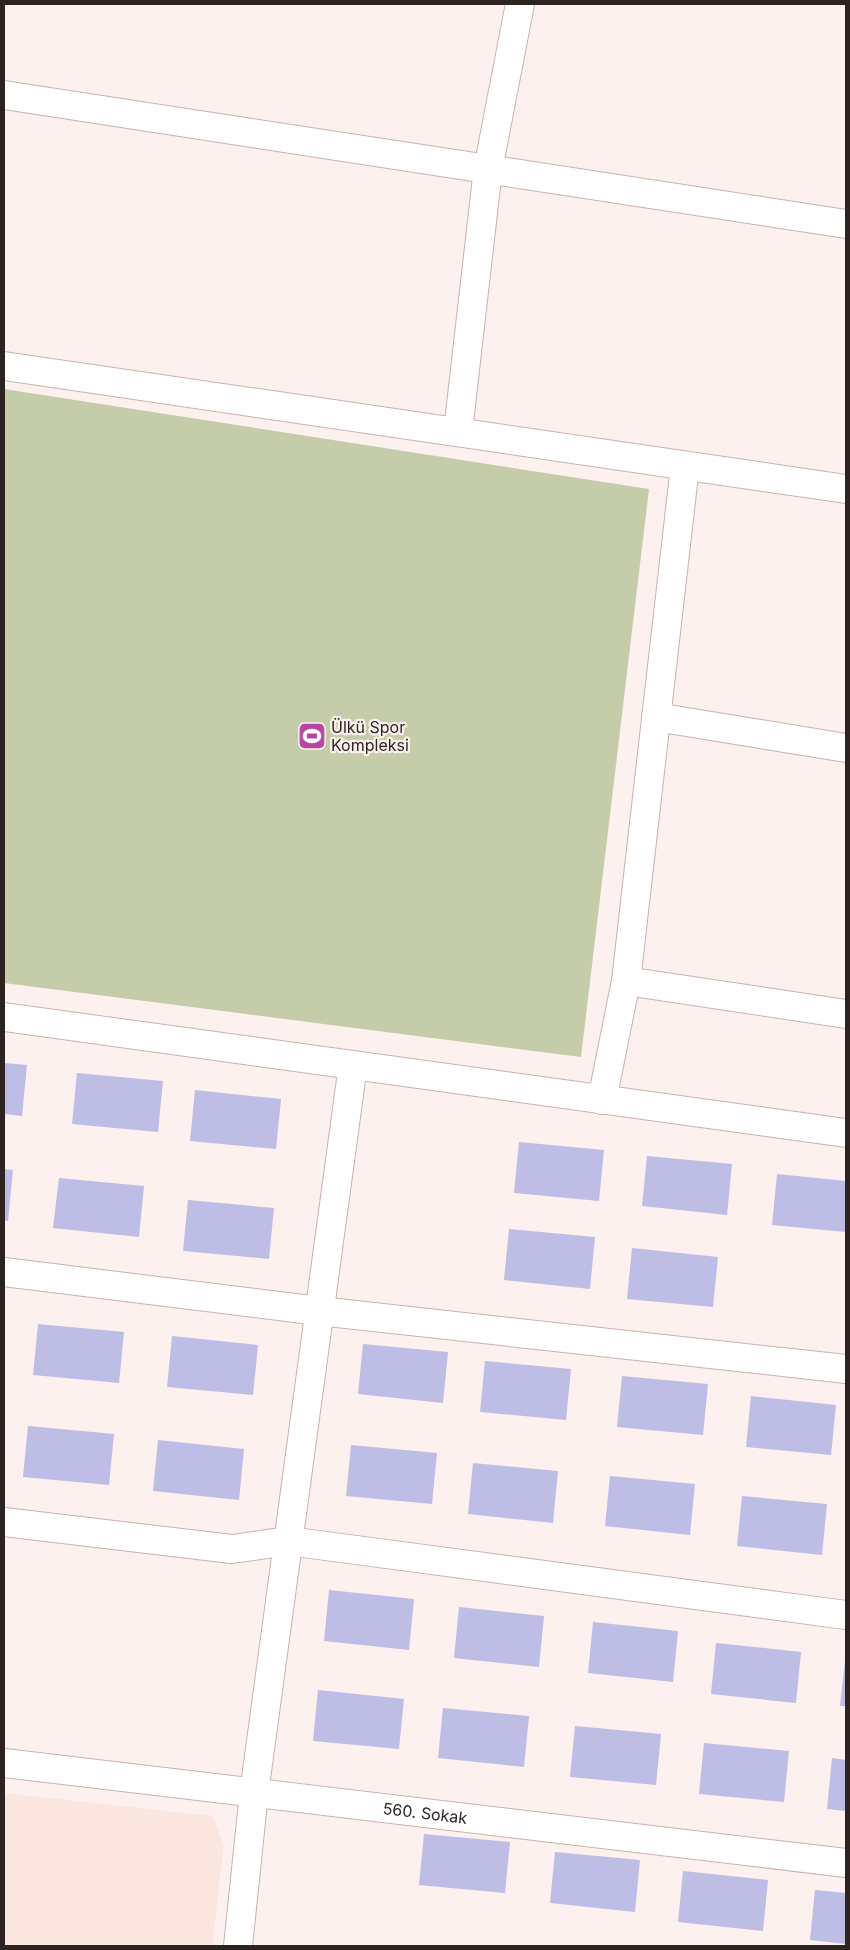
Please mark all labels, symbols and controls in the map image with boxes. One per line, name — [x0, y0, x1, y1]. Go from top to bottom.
place label: Ülkü Spor Kompleksi — [331, 717, 409, 755]
sports icon: Ülkü Spor Kompleksi — [297, 721, 327, 751]
street label: 560. Sokak — [382, 1798, 469, 1828]

